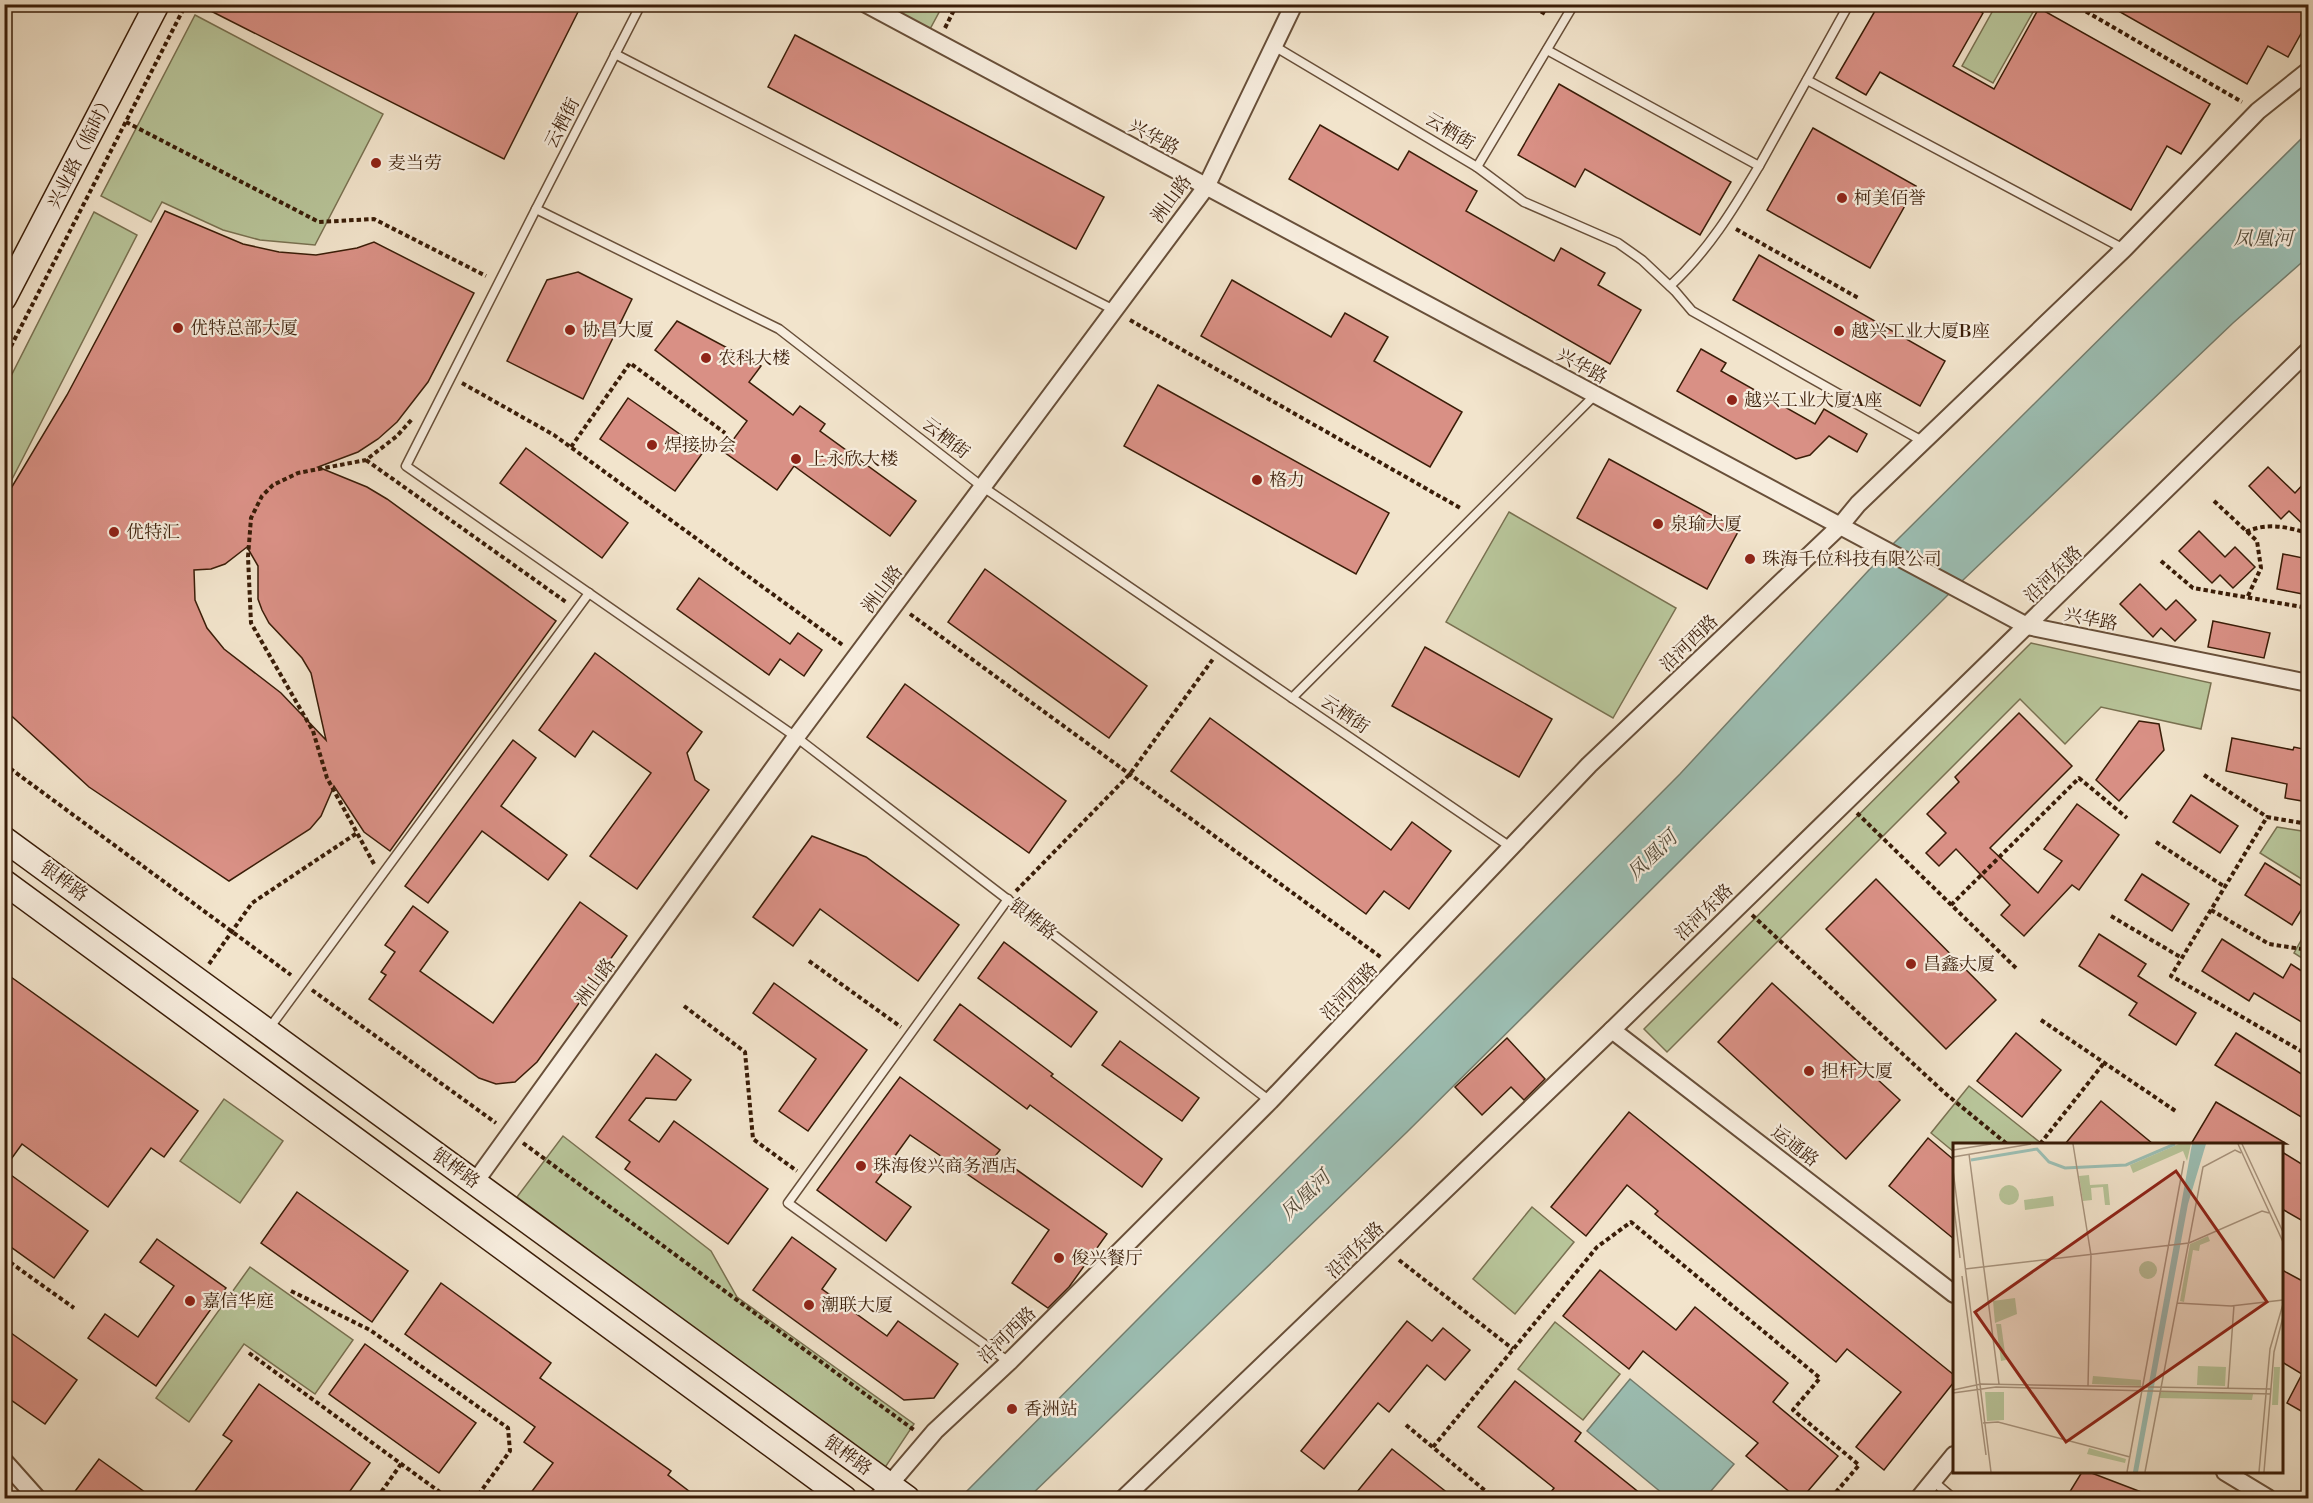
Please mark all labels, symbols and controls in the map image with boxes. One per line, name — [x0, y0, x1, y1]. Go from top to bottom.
street label: 兴业路（临时） — [43, 90, 120, 213]
street label: 云栖街 — [540, 94, 585, 153]
street label: 云栖街 — [1421, 108, 1479, 155]
street label: 兴华路 — [1125, 115, 1183, 160]
place label: 麦当劳 — [388, 152, 442, 175]
marker: 麦当劳 — [369, 156, 383, 170]
street label: 洲山路 — [1146, 171, 1197, 228]
place label: 柯美佰誉 — [1854, 187, 1926, 210]
marker: 柯美佰誉 — [1835, 191, 1849, 205]
water label: 凤凰河 — [2233, 227, 2296, 252]
place label: 优特总部大厦 — [190, 317, 298, 340]
place label: 协昌大厦 — [582, 319, 654, 342]
place label: 越兴工业大厦B座 — [1851, 320, 1990, 343]
marker: 优特总部大厦 — [171, 321, 185, 335]
marker: 协昌大厦 — [563, 323, 577, 337]
marker: 越兴工业大厦B座 — [1832, 324, 1846, 338]
street label: 兴华路 — [1553, 344, 1611, 389]
place label: 农科大楼 — [718, 347, 790, 370]
marker: 农科大楼 — [699, 351, 713, 365]
place label: 越兴工业大厦A座 — [1744, 389, 1882, 412]
marker: 越兴工业大厦A座 — [1725, 393, 1739, 407]
street label: 云栖街 — [917, 413, 974, 464]
place label: 焊接协会 — [664, 434, 736, 457]
marker: 焊接协会 — [645, 438, 659, 452]
place label: 上永欣大楼 — [808, 448, 898, 471]
marker: 上永欣大楼 — [789, 452, 803, 466]
place label: 格力 — [1269, 469, 1305, 492]
marker: 格力 — [1250, 473, 1264, 487]
place label: 泉瑜大厦 — [1670, 513, 1742, 536]
marker: 泉瑜大厦 — [1651, 517, 1665, 531]
place label: 优特汇 — [126, 521, 180, 544]
marker: 优特汇 — [107, 525, 121, 539]
street label: 沿河东路 — [2019, 541, 2087, 608]
place label: 珠海千位科技有限公司 — [1762, 548, 1942, 571]
marker: 珠海千位科技有限公司 — [1743, 552, 1757, 566]
street label: 洲山路 — [857, 561, 908, 618]
street label: 兴华路 — [2062, 603, 2120, 636]
street label: 沿河西路 — [1655, 610, 1723, 677]
street label: 云栖街 — [1316, 690, 1374, 739]
water label: 凤凰河 — [1623, 824, 1685, 886]
street label: 银桦路 — [35, 856, 92, 907]
street label: 沿河东路 — [1670, 879, 1738, 946]
street label: 银桦路 — [1004, 894, 1061, 945]
place label: 昌鑫大厦 — [1923, 953, 1995, 976]
street label: 洲山路 — [570, 954, 621, 1011]
street label: 沿河西路 — [1316, 957, 1383, 1025]
marker: 昌鑫大厦 — [1904, 957, 1918, 971]
place label: 担杆大厦 — [1821, 1060, 1893, 1083]
marker: 担杆大厦 — [1802, 1064, 1816, 1078]
street label: 运通路 — [1766, 1121, 1823, 1172]
street label: 银桦路 — [427, 1143, 484, 1194]
inset map — [1953, 1143, 2283, 1473]
place label: 珠海俊兴商务酒店 — [873, 1155, 1017, 1178]
marker: 珠海俊兴商务酒店 — [854, 1159, 868, 1173]
water label: 凤凰河 — [1276, 1164, 1338, 1226]
street label: 沿河东路 — [1321, 1217, 1389, 1284]
place label: 俊兴餐厅 — [1071, 1247, 1143, 1270]
marker: 俊兴餐厅 — [1052, 1251, 1066, 1265]
place label: 嘉信华庭 — [202, 1290, 274, 1313]
marker: 嘉信华庭 — [183, 1294, 197, 1308]
place label: 潮联大厦 — [821, 1294, 893, 1317]
marker: 潮联大厦 — [802, 1298, 816, 1312]
street label: 沿河西路 — [973, 1302, 1041, 1369]
place label: 香洲站 — [1024, 1398, 1078, 1421]
marker: 香洲站 — [1005, 1402, 1019, 1416]
street label: 银桦路 — [819, 1430, 876, 1481]

